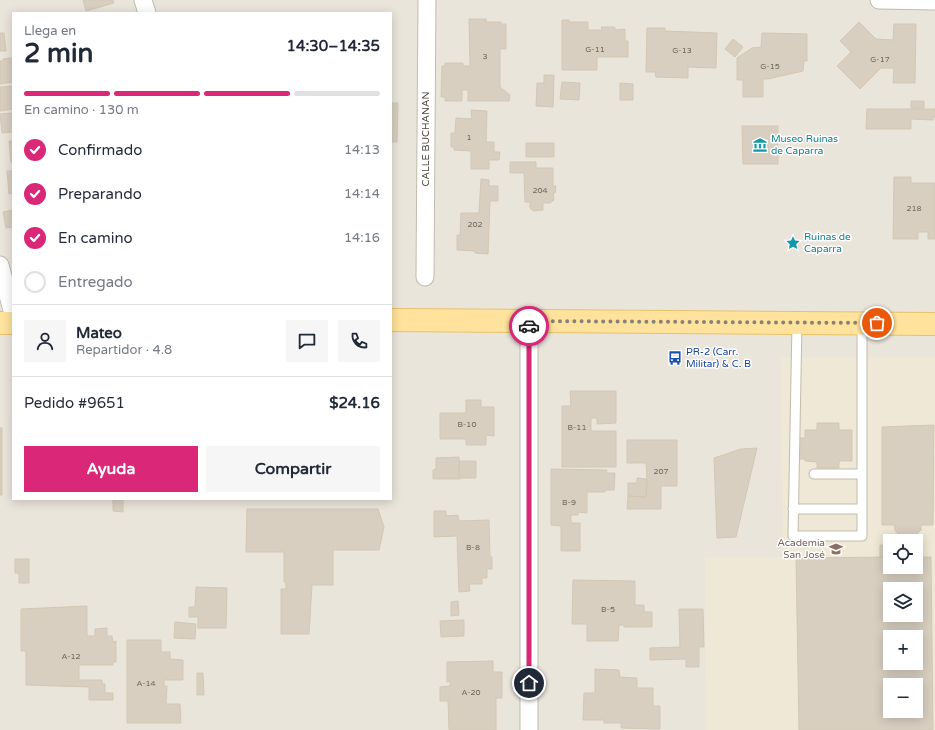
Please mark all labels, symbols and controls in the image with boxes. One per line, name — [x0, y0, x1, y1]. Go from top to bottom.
text: Llega en — [24, 23, 76, 39]
text: 14:30–14:35 — [287, 37, 380, 55]
text: 2 min — [24, 38, 93, 69]
house number: G-11 — [585, 45, 605, 54]
house number: G-13 — [672, 46, 692, 55]
house number: 3 — [482, 52, 488, 61]
house number: G-17 — [870, 55, 890, 64]
house number: G-15 — [760, 62, 780, 71]
street label: CALLE BUCHANAN — [420, 92, 432, 186]
text: En camino · 130 m — [24, 102, 139, 118]
house number: 1 — [466, 133, 472, 142]
place label: Museo Ruinas de Caparra — [771, 133, 838, 157]
museum icon: Museo Ruinas de Caparra — [752, 137, 768, 153]
icon: check — [24, 139, 46, 161]
text: Confirmado — [58, 141, 142, 159]
text: 14:13 — [344, 142, 380, 158]
icon: check — [24, 183, 46, 205]
text: Preparando — [58, 185, 142, 203]
text: 14:14 — [344, 186, 380, 202]
house number: 204 — [532, 186, 548, 195]
house number: 218 — [906, 204, 922, 213]
house number: 202 — [467, 220, 483, 229]
icon: check — [24, 227, 46, 249]
text: En camino — [58, 229, 133, 247]
text: 14:16 — [344, 230, 380, 246]
place label: Ruinas de Caparra — [804, 231, 851, 255]
place icon: Ruinas de Caparra — [785, 235, 801, 251]
text: Entregado — [58, 273, 133, 291]
courier — [509, 306, 549, 346]
pin — [860, 306, 894, 340]
icon: bag — [866, 312, 888, 334]
icon: car — [518, 315, 540, 337]
button: person — [24, 320, 66, 362]
button: chat — [286, 320, 328, 362]
button: phone — [338, 320, 380, 362]
text: Mateo — [76, 324, 122, 342]
text: Repartidor · 4.8 — [76, 342, 172, 358]
place label: PR-2 (Carr. Militar) & C. B — [686, 346, 751, 370]
bus stop icon: PR-2 (Carr. Militar) & C. B — [667, 350, 683, 366]
text: Pedido #9651 — [24, 394, 125, 412]
text: $24.16 — [329, 394, 380, 412]
house number: B-10 — [458, 420, 476, 429]
house number: B-11 — [568, 423, 586, 432]
button: Ayuda — [24, 446, 198, 492]
button: Compartir — [206, 446, 380, 492]
house number: 207 — [653, 467, 669, 476]
house number: B-9 — [562, 498, 576, 507]
map controls — [883, 534, 923, 718]
button: locate — [883, 534, 923, 574]
place label: Academia San José — [777, 537, 825, 561]
school or university icon: Academia San José — [828, 541, 844, 557]
house number: B-8 — [466, 543, 480, 552]
button: layers — [883, 582, 923, 622]
house number: B-5 — [601, 605, 615, 614]
button: + — [883, 630, 923, 670]
house number: A-12 — [61, 652, 81, 661]
pin — [512, 666, 546, 700]
icon: home — [518, 672, 540, 694]
button: − — [883, 678, 923, 718]
house number: A-14 — [136, 679, 156, 688]
house number: A-20 — [461, 688, 481, 697]

